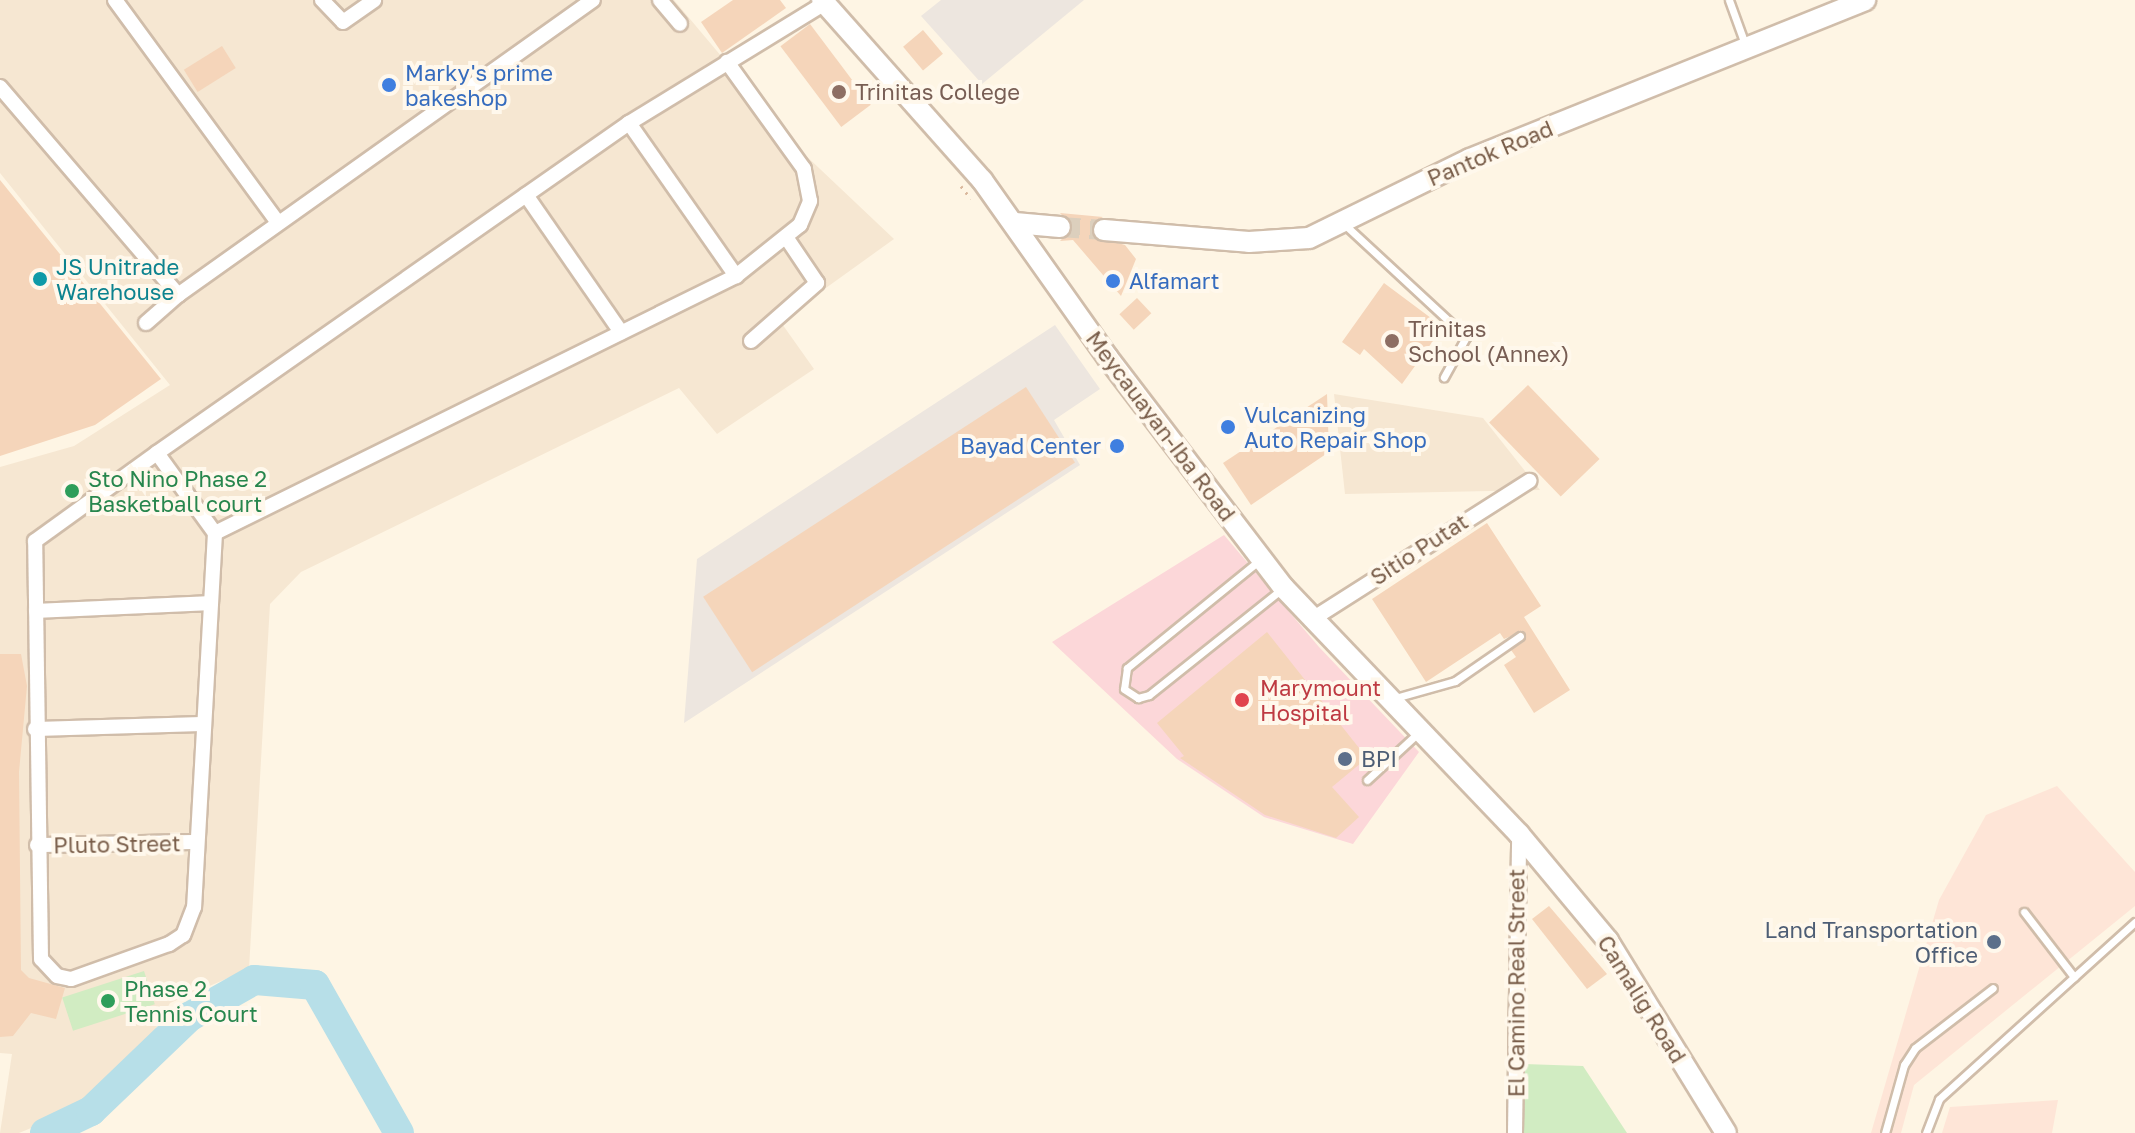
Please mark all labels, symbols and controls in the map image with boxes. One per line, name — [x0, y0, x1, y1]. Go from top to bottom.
place label: Marky's prime bakeshop — [405, 59, 553, 110]
marker: Marky's prime bakeshop — [380, 76, 398, 94]
place label: Trinitas College — [855, 79, 1020, 105]
marker: Trinitas College — [830, 83, 848, 101]
street label: Pantok Road — [1423, 115, 1557, 191]
place label: JS Unitrade Warehouse — [56, 253, 179, 304]
place label: Alfamart — [1129, 268, 1220, 294]
marker: JS Unitrade Warehouse — [31, 270, 49, 288]
marker: Alfamart — [1104, 272, 1122, 290]
place label: Trinitas School (Annex) — [1408, 315, 1569, 366]
street label: Meycauayan-Iba Road — [1081, 326, 1241, 526]
marker: Trinitas School (Annex) — [1383, 332, 1401, 350]
place label: Vulcanizing Auto Repair Shop — [1244, 401, 1427, 452]
marker: Vulcanizing Auto Repair Shop — [1219, 418, 1237, 436]
place label: Bayad Center — [960, 433, 1101, 459]
marker: Bayad Center — [1108, 437, 1126, 455]
place label: Sto Nino Phase 2 Basketball court — [88, 465, 267, 516]
marker: Sto Nino Phase 2 Basketball court — [63, 482, 81, 500]
street label: Sitio Putat — [1365, 508, 1473, 590]
place label: Marymount Hospital — [1260, 674, 1381, 726]
marker: Marymount Hospital — [1231, 689, 1253, 711]
place label: BPI — [1361, 746, 1397, 772]
marker: BPI — [1336, 750, 1354, 768]
street label: Pluto Street — [53, 830, 181, 858]
street label: El Camino Real Street — [1503, 869, 1529, 1097]
place label: Land Transportation Office — [1764, 916, 1978, 968]
street label: Camalig Road — [1592, 930, 1692, 1068]
marker: Land Transportation Office — [1985, 933, 2003, 951]
place label: Phase 2 Tennis Court — [124, 975, 258, 1026]
marker: Phase 2 Tennis Court — [99, 992, 117, 1010]

